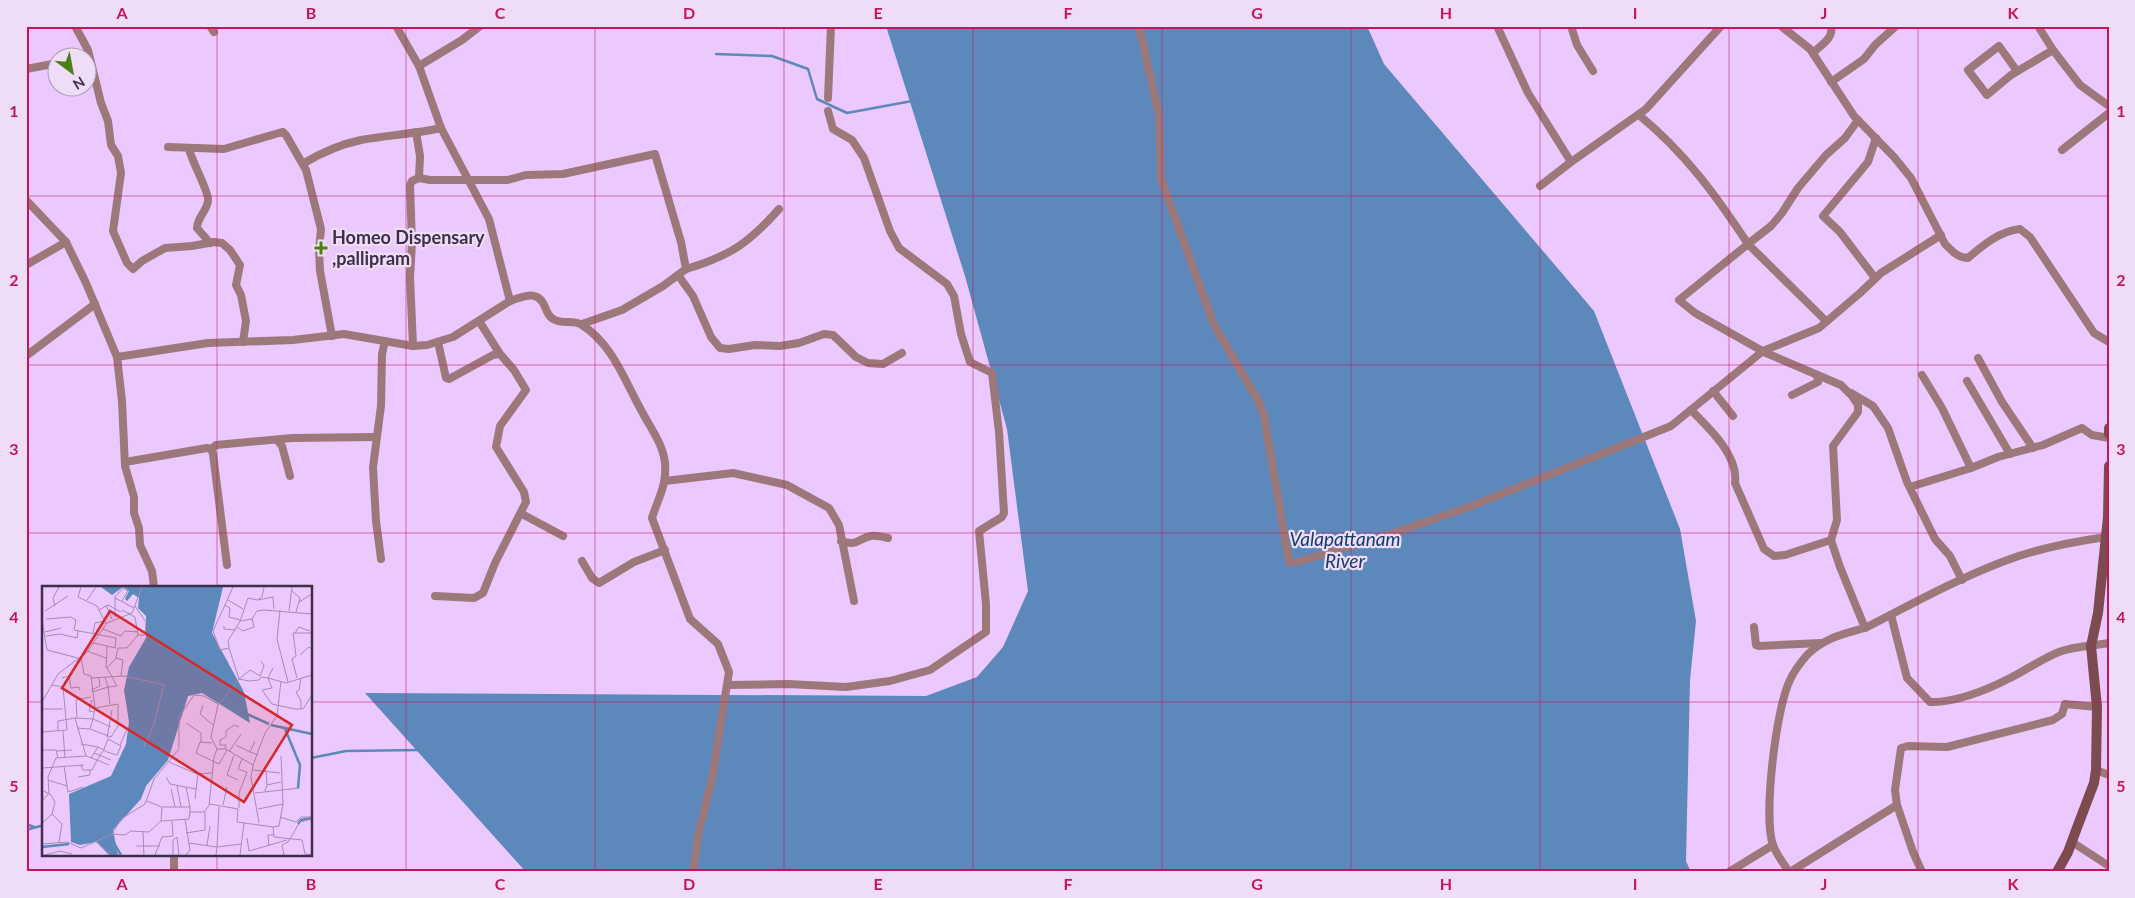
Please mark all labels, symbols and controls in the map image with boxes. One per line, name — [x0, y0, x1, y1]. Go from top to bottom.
text: A — [115, 3, 128, 22]
text: B — [306, 3, 316, 22]
text: C — [495, 3, 506, 22]
text: D — [683, 3, 695, 22]
text: E — [873, 3, 883, 22]
text: F — [1063, 3, 1073, 22]
text: G — [1251, 3, 1263, 22]
text: H — [1440, 3, 1452, 22]
text: I — [1633, 3, 1637, 22]
text: J — [1821, 3, 1827, 22]
text: K — [2008, 3, 2020, 22]
north arrow — [48, 48, 98, 98]
text: N — [70, 73, 88, 94]
text: 1 — [9, 101, 19, 120]
text: 1 — [2116, 101, 2126, 120]
place label: Homeo Dispensary ,pallipram — [332, 226, 485, 269]
marker: Homeo Dispensary ,pallipram — [314, 241, 328, 255]
text: 2 — [9, 270, 19, 289]
text: 2 — [2116, 270, 2126, 289]
text: 3 — [9, 439, 19, 458]
text: 3 — [2116, 439, 2126, 458]
water label: Valapattanam River — [1290, 527, 1400, 572]
inset map — [42, 586, 312, 856]
text: 4 — [9, 607, 19, 626]
text: 4 — [2116, 607, 2126, 626]
text: 5 — [9, 776, 19, 795]
text: 5 — [2116, 776, 2126, 795]
text: A — [115, 874, 128, 893]
text: B — [306, 874, 316, 893]
text: C — [495, 874, 506, 893]
text: D — [683, 874, 695, 893]
text: E — [873, 874, 883, 893]
text: F — [1063, 874, 1073, 893]
text: G — [1251, 874, 1263, 893]
text: H — [1440, 874, 1452, 893]
text: I — [1633, 874, 1637, 893]
text: J — [1821, 874, 1827, 893]
text: K — [2008, 874, 2020, 893]

